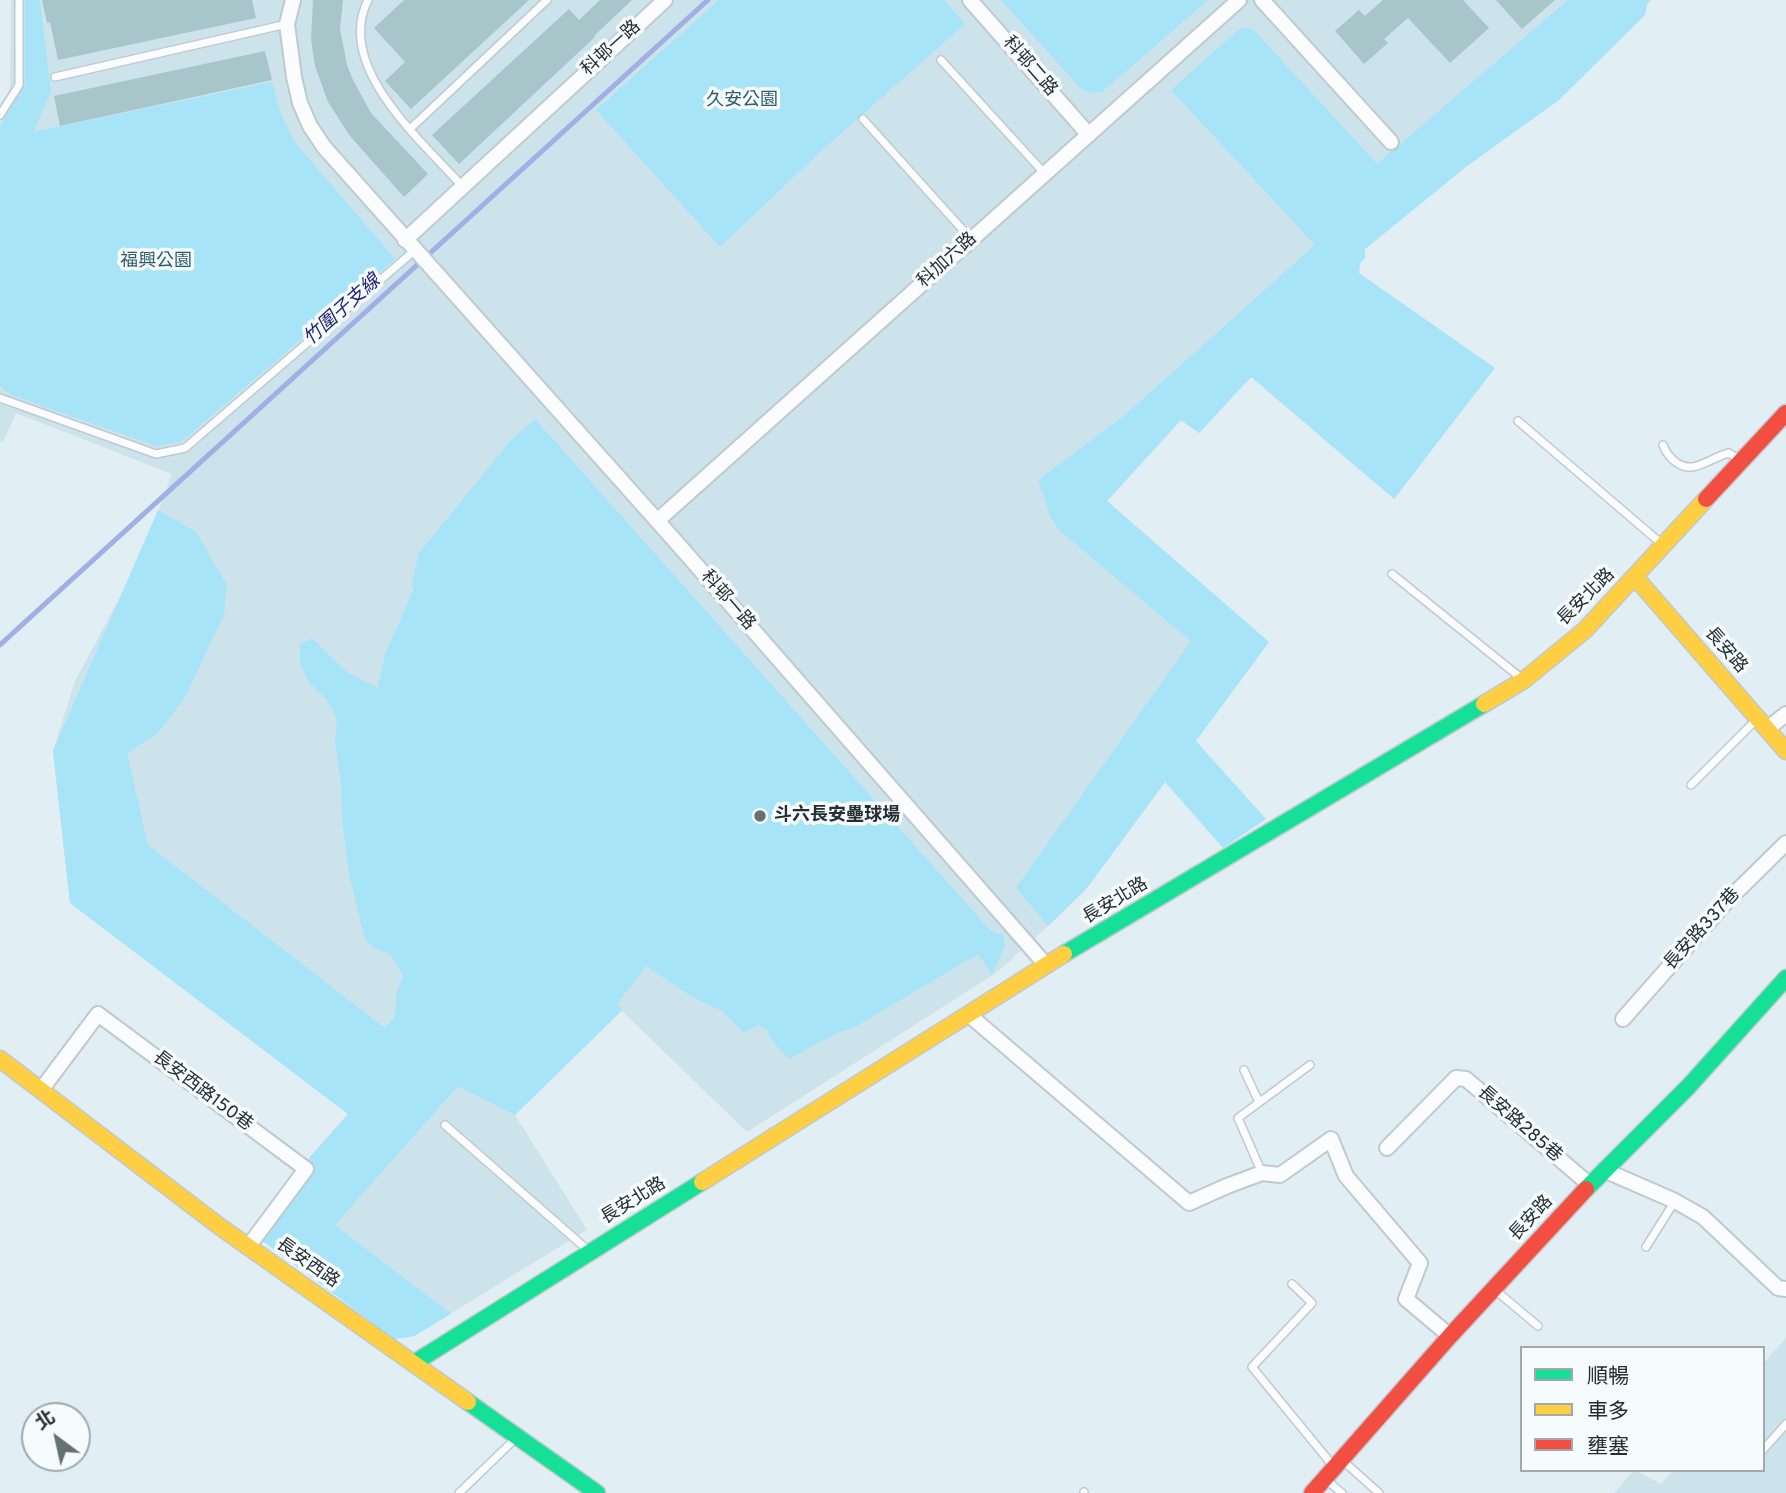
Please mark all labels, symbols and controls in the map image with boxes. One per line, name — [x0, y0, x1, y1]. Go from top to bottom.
street label: 科邨一路 — [578, 17, 646, 81]
street label: 科邨二路 — [997, 33, 1061, 101]
park label: 久安公園 — [706, 90, 778, 112]
street label: 科加六路 — [914, 229, 982, 293]
park label: 福興公園 — [120, 251, 192, 273]
water label: 竹圍子支線 — [300, 271, 386, 351]
street label: 長安北路 — [1554, 565, 1620, 631]
street label: 科邨一路 — [695, 567, 759, 635]
street label: 長安路 — [1699, 624, 1751, 678]
place label: 斗六長安壘球場 — [774, 805, 900, 827]
marker: 斗六長安壘球場 — [752, 808, 768, 824]
street label: 長安北路 — [1080, 874, 1152, 930]
street label: 長安路337巷 — [1661, 885, 1745, 975]
street label: 長安西路150巷 — [148, 1047, 256, 1137]
street label: 長安路285巷 — [1472, 1082, 1566, 1168]
street label: 長安北路 — [598, 1174, 670, 1230]
street label: 長安路 — [1506, 1192, 1558, 1246]
street label: 長安西路 — [271, 1235, 343, 1293]
legend — [1520, 1346, 1765, 1472]
text: 順暢 — [1587, 1364, 1629, 1391]
text: 車多 — [1587, 1399, 1629, 1426]
north arrow — [21, 1402, 91, 1472]
text: 北 — [31, 1406, 60, 1436]
text: 壅塞 — [1587, 1434, 1629, 1461]

